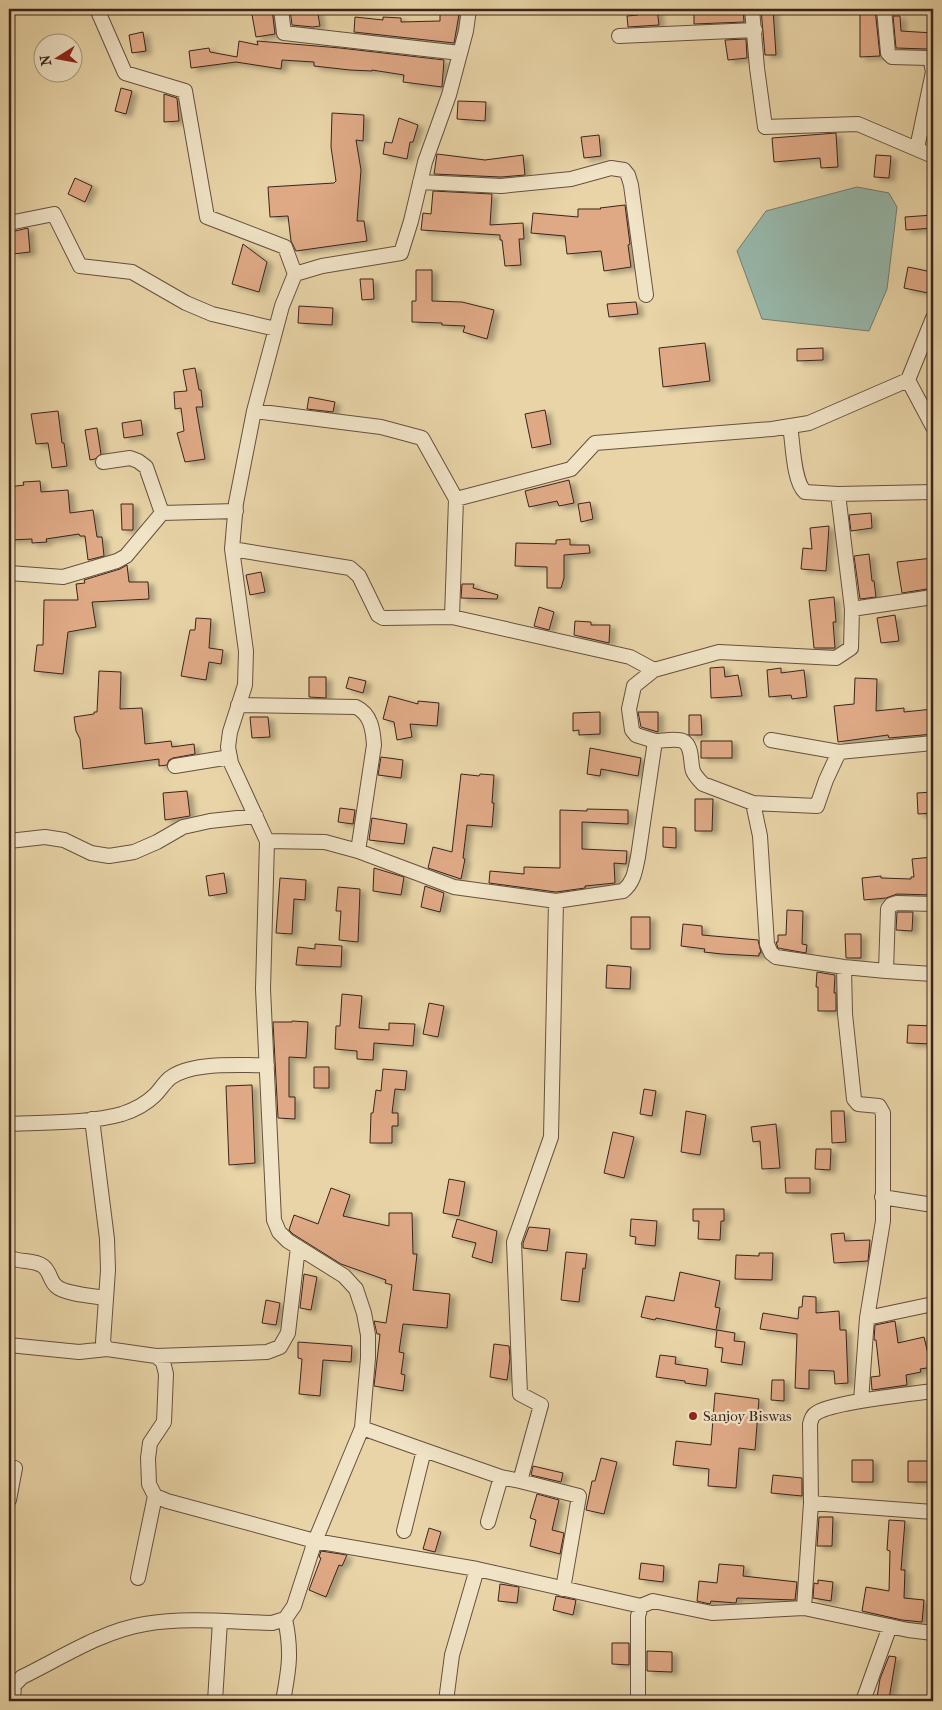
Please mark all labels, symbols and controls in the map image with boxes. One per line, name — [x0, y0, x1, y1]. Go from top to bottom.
north arrow — [32, 32, 82, 82]
text: N — [36, 53, 55, 67]
place label: Sanjoy Biswas — [703, 1407, 792, 1425]
marker: Sanjoy Biswas — [687, 1410, 699, 1422]

